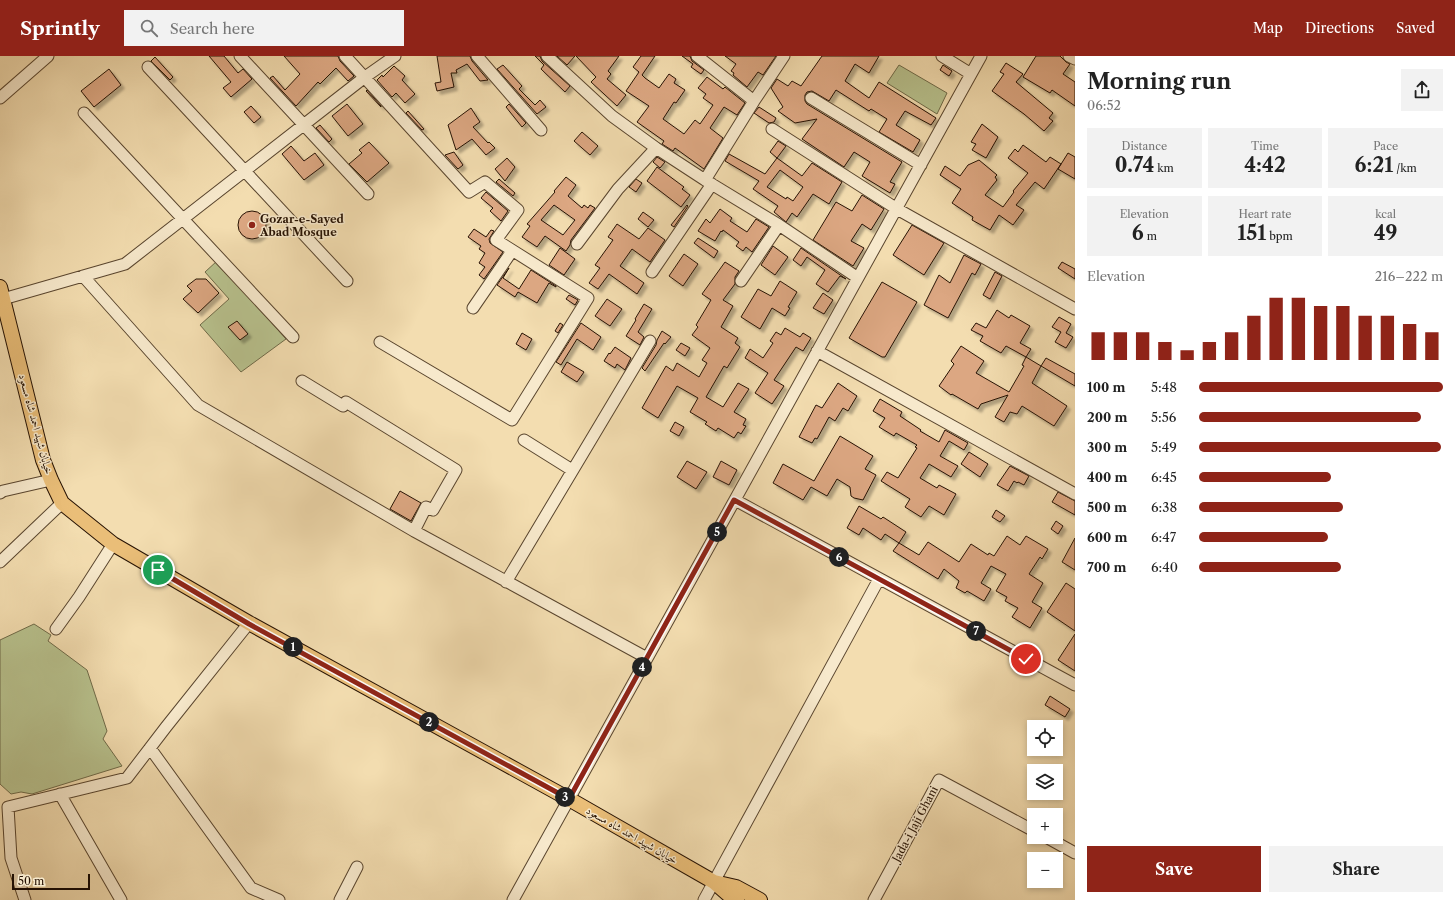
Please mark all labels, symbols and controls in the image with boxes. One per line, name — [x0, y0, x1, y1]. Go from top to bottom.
search box — [124, 10, 404, 46]
text: Sprintly — [20, 17, 100, 40]
icon: search — [138, 17, 160, 39]
text: Search here — [170, 19, 255, 38]
text: Map — [1253, 19, 1283, 37]
text: Directions — [1305, 19, 1374, 37]
text: Saved — [1396, 19, 1435, 37]
text: Morning run — [1087, 68, 1231, 95]
button: share — [1401, 69, 1443, 111]
text: 06:52 — [1087, 97, 1121, 113]
text: Distance — [1122, 139, 1167, 153]
text: Time — [1251, 139, 1279, 153]
text: Pace — [1373, 139, 1398, 153]
text: 0.74 — [1115, 153, 1154, 177]
text: 4:42 — [1244, 153, 1286, 177]
text: 6:21 — [1355, 153, 1393, 177]
text: km — [1154, 161, 1174, 175]
text: /km — [1393, 161, 1417, 175]
text: Elevation — [1120, 207, 1169, 221]
text: Heart rate — [1238, 207, 1292, 221]
text: kcal — [1375, 207, 1396, 221]
place label: Gozar-e-Sayed Abad Mosque — [259, 212, 344, 239]
marker: Gozar-e-Sayed Abad Mosque — [247, 220, 257, 230]
text: 6 — [1132, 221, 1144, 245]
text: 151 — [1237, 221, 1266, 245]
text: 49 — [1374, 221, 1398, 245]
text: m — [1144, 229, 1157, 243]
text: bpm — [1266, 229, 1293, 243]
text: Elevation — [1087, 268, 1145, 284]
text: 216–222 m — [1375, 268, 1443, 284]
street label: خیابان شهید احمد شاه مسعود — [15, 372, 56, 476]
text: 100 m — [1087, 379, 1126, 395]
text: 5:48 — [1151, 379, 1177, 395]
text: 200 m — [1087, 409, 1127, 425]
text: 5:56 — [1151, 409, 1176, 425]
text: 300 m — [1087, 439, 1127, 455]
text: 5:49 — [1151, 439, 1177, 455]
text: 400 m — [1087, 469, 1127, 485]
text: 6:45 — [1151, 469, 1177, 485]
text: 500 m — [1087, 499, 1127, 515]
text: 6:38 — [1151, 499, 1177, 515]
pin: 5 — [707, 522, 727, 542]
text: 5 — [714, 525, 720, 539]
text: 600 m — [1087, 529, 1128, 545]
text: 6:47 — [1151, 529, 1176, 545]
pin: 6 — [829, 547, 849, 567]
text: 6 — [836, 550, 842, 564]
pin — [141, 553, 175, 587]
icon: arrive — [147, 559, 169, 581]
text: 700 m — [1087, 559, 1127, 575]
text: 6:40 — [1151, 559, 1178, 575]
pin: 7 — [966, 621, 986, 641]
text: 7 — [973, 624, 979, 638]
pin: 1 — [283, 637, 303, 657]
text: 1 — [291, 640, 295, 654]
pin — [1009, 642, 1043, 676]
icon: check — [1015, 648, 1037, 670]
pin: 4 — [632, 657, 652, 677]
text: 4 — [639, 660, 645, 674]
pin: 2 — [419, 712, 439, 732]
text: 2 — [426, 715, 432, 729]
map controls — [1027, 720, 1063, 888]
button: locate — [1027, 720, 1063, 756]
button: layers — [1027, 764, 1063, 800]
street label: Jada-i Jaji Ghani — [888, 783, 941, 866]
pin: 3 — [555, 787, 575, 807]
text: 3 — [562, 790, 568, 804]
street label: خیابان شهید احمد شاه مسعود — [583, 803, 680, 868]
button: + — [1027, 808, 1063, 844]
button: Save — [1087, 846, 1261, 892]
button: Share — [1269, 846, 1443, 892]
button: − — [1027, 852, 1063, 888]
scale bar — [12, 872, 90, 891]
text: 50 m — [18, 874, 44, 888]

